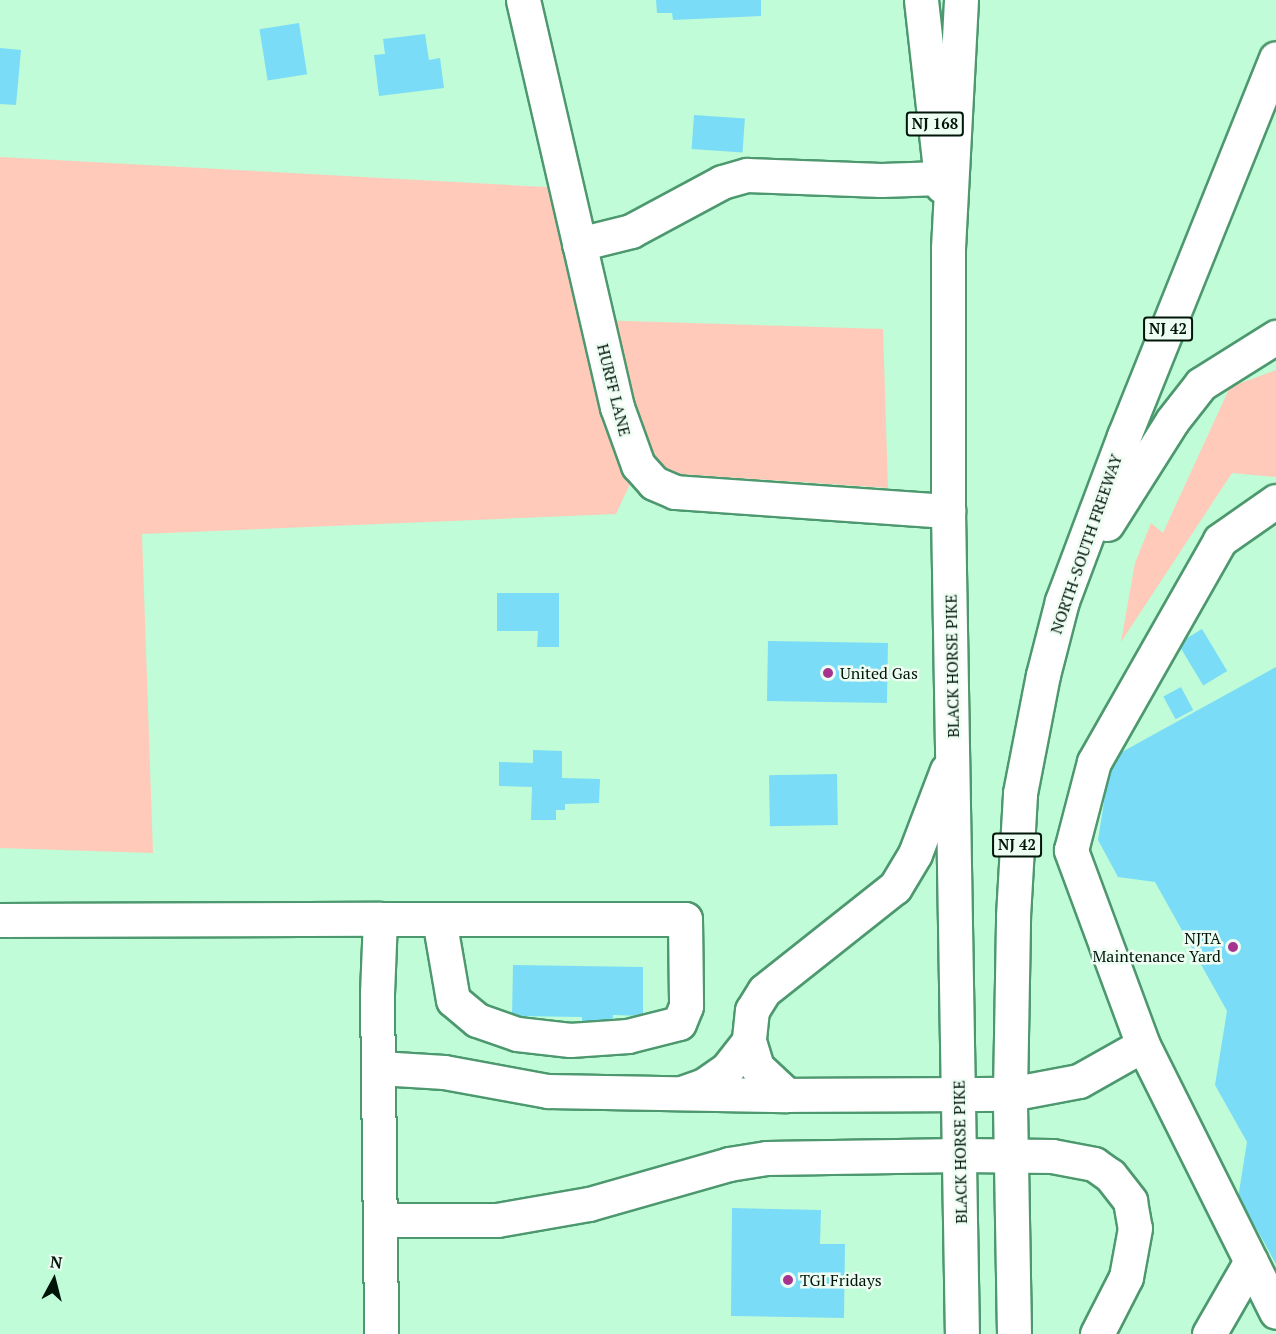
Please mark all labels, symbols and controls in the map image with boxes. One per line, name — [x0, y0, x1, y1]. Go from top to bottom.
road number: NJ 168 — [905, 112, 965, 136]
road number: NJ 42 — [1142, 317, 1194, 341]
street label: HURFF LANE — [593, 342, 635, 438]
street label: NORTH-SOUTH FREEWAY — [1046, 452, 1126, 636]
street label: BLACK HORSE PIKE — [941, 594, 963, 738]
place label: United Gas — [840, 663, 918, 683]
marker: United Gas — [821, 666, 835, 680]
road number: NJ 42 — [992, 833, 1042, 857]
place label: NJTA Maintenance Yard — [1092, 928, 1221, 966]
marker: NJTA Maintenance Yard — [1226, 940, 1240, 954]
street label: BLACK HORSE PIKE — [949, 1080, 971, 1224]
north arrow — [24, 1250, 84, 1310]
text: N — [49, 1250, 64, 1274]
place label: TGI Fridays — [800, 1270, 882, 1290]
marker: TGI Fridays — [781, 1273, 795, 1287]

